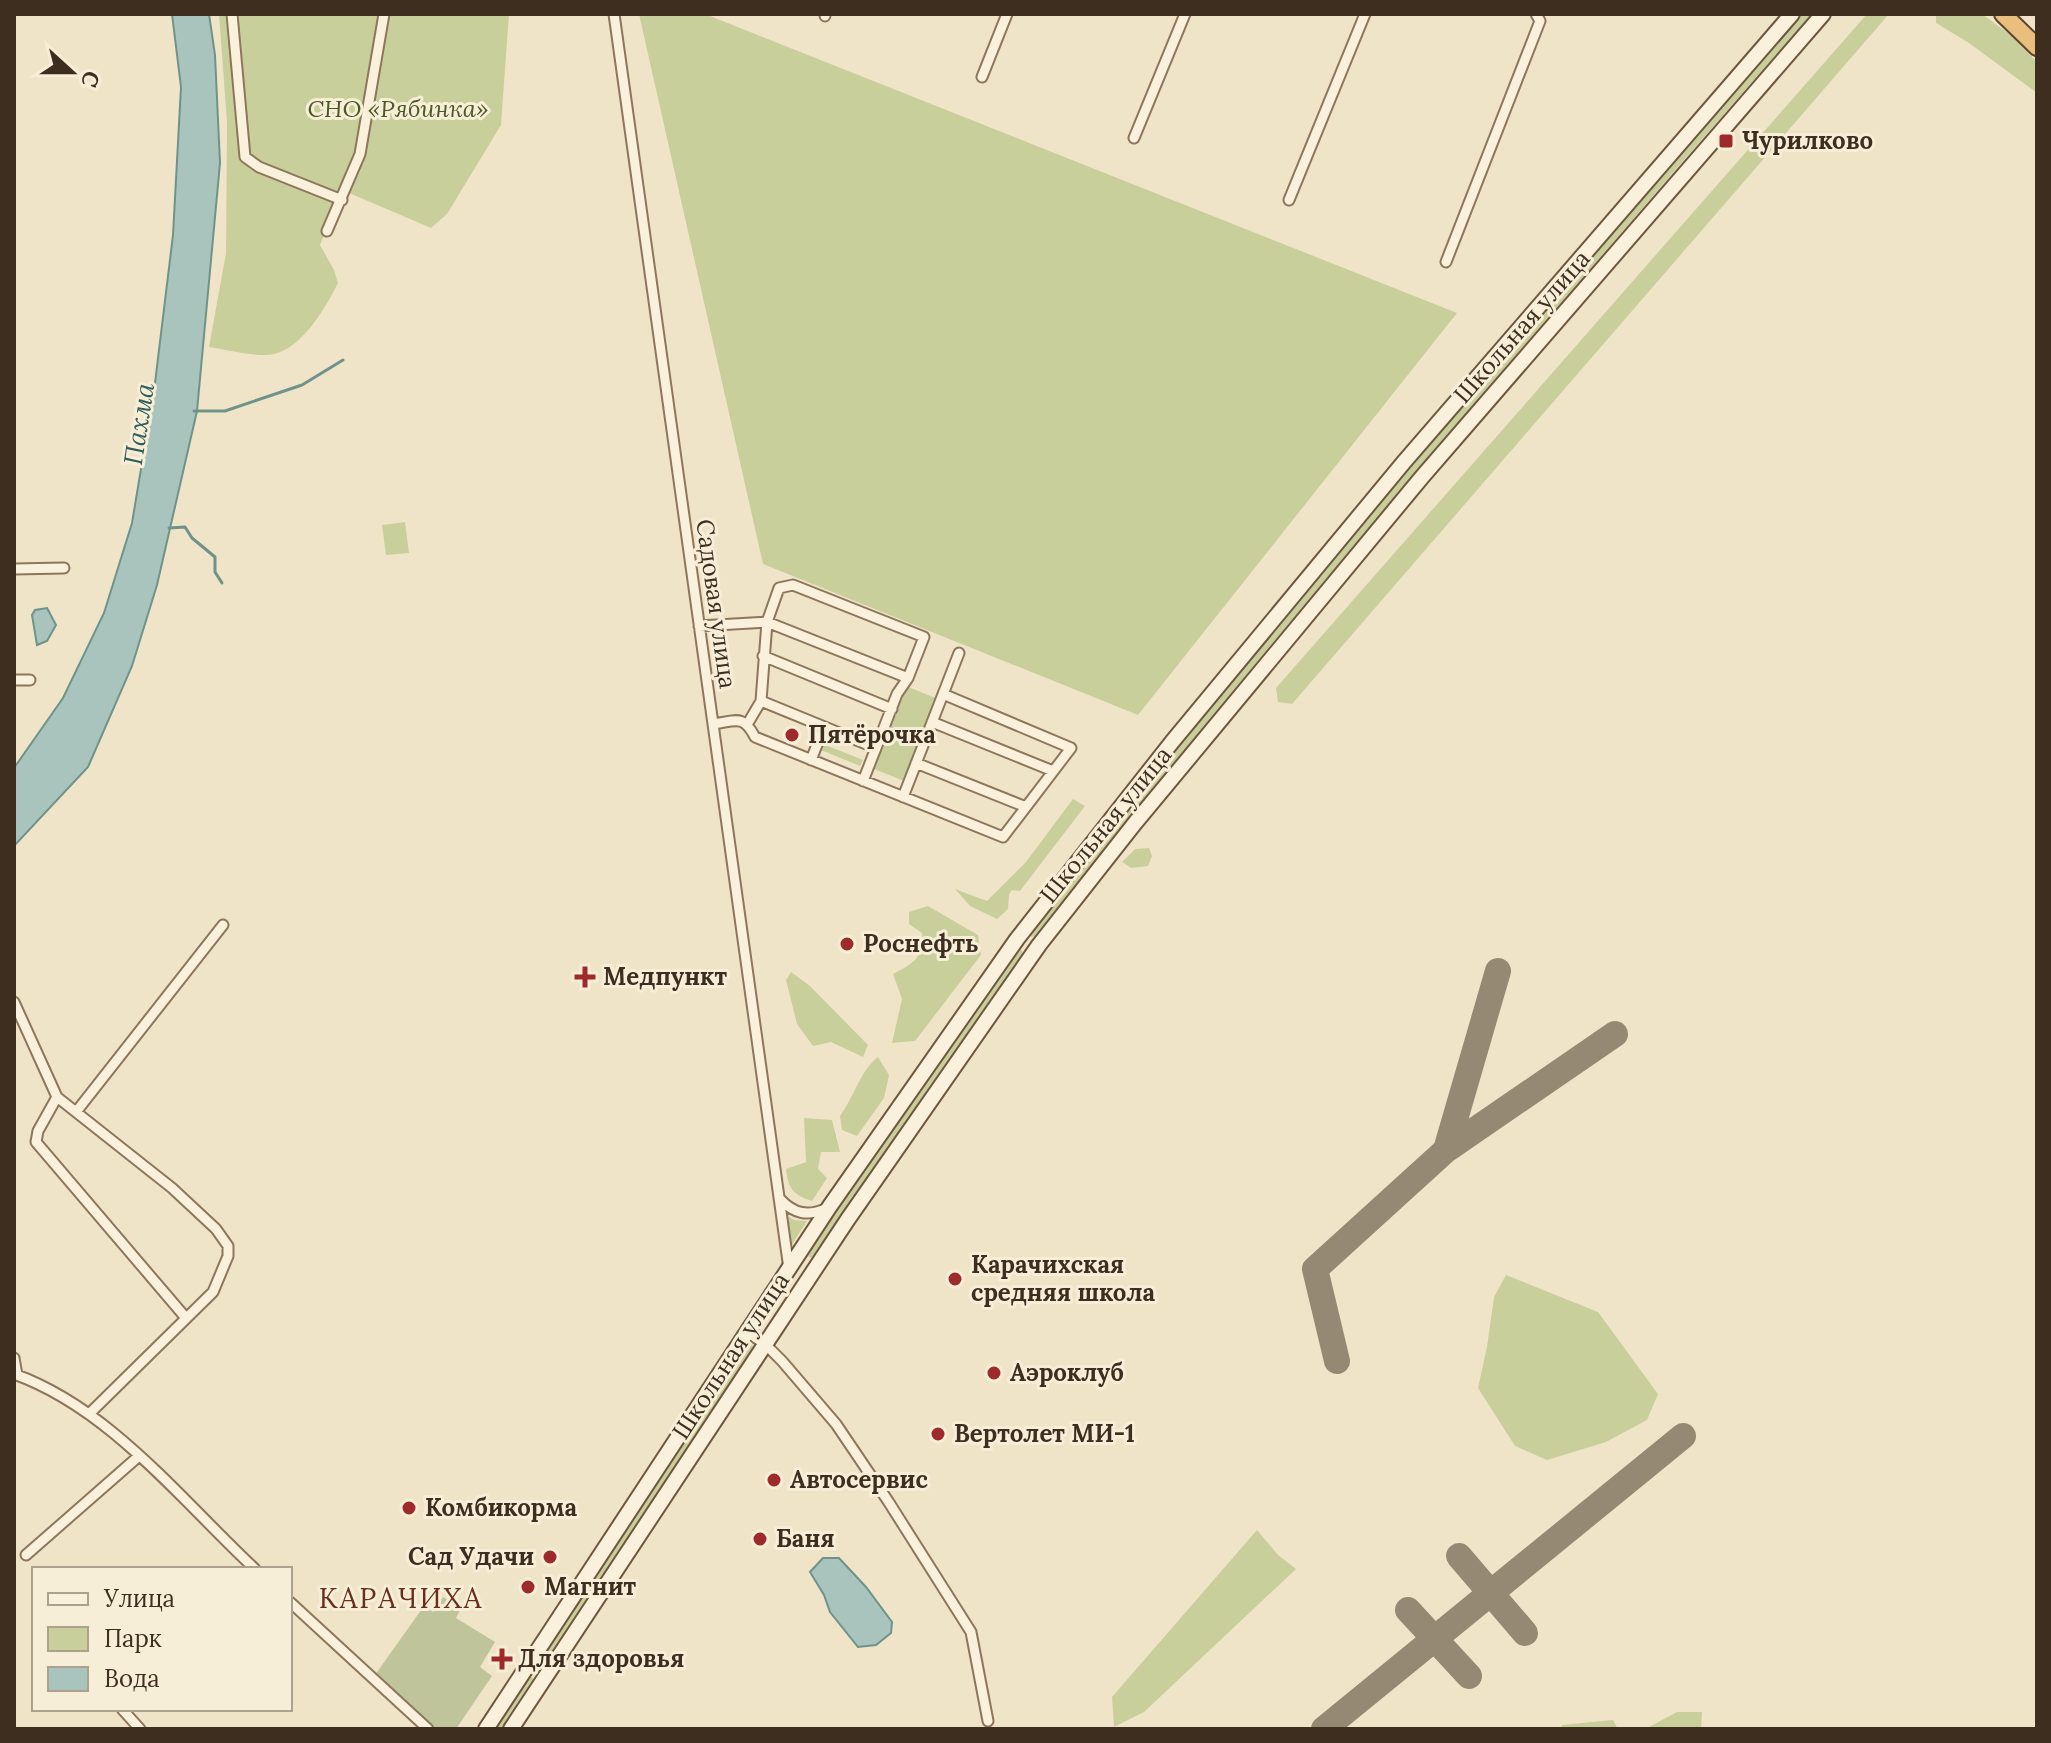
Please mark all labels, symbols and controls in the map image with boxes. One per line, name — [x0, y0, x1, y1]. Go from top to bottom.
north arrow — [32, 32, 112, 112]
text: С — [75, 67, 106, 91]
park label: СНО «Рябинка» — [308, 93, 488, 124]
place label: Чурилково — [1742, 125, 1873, 156]
marker: Чурилково — [1717, 132, 1735, 150]
street label: Школьная улица — [1447, 244, 1597, 410]
water label: Пахма — [116, 380, 161, 467]
street label: Садовая улица — [689, 517, 744, 691]
place label: Пятёрочка — [808, 719, 936, 750]
marker: Пятёрочка — [783, 726, 801, 744]
street label: Школьная улица — [1033, 740, 1178, 909]
place label: Роснефть — [863, 928, 979, 959]
marker: Роснефть — [838, 935, 856, 953]
place label: Медпункт — [603, 961, 727, 992]
marker: Медпункт — [574, 966, 596, 988]
place label: Карачихская средняя школа — [971, 1249, 1156, 1308]
street label: Школьная улица — [665, 1266, 796, 1445]
marker: Карачихская средняя школа — [946, 1270, 964, 1288]
place label: Аэроклуб — [1010, 1357, 1124, 1388]
marker: Аэроклуб — [985, 1364, 1003, 1382]
place label: Вертолет МИ-1 — [954, 1418, 1135, 1449]
marker: Вертолет МИ-1 — [929, 1425, 947, 1443]
place label: Автосервис — [790, 1464, 928, 1495]
marker: Автосервис — [765, 1471, 783, 1489]
place label: Комбикорма — [425, 1492, 577, 1523]
marker: Комбикорма — [400, 1499, 418, 1517]
place label: Баня — [776, 1523, 835, 1554]
marker: Баня — [751, 1530, 769, 1548]
place label: Сад Удачи — [408, 1541, 534, 1572]
marker: Сад Удачи — [541, 1548, 559, 1566]
legend — [32, 1567, 292, 1711]
place label: Магнит — [544, 1571, 637, 1602]
marker: Магнит — [519, 1578, 537, 1596]
district label: КАРАЧИХА — [319, 1580, 483, 1616]
text: Улица — [103, 1583, 175, 1614]
text: Парк — [104, 1623, 162, 1654]
place label: Для здоровья — [518, 1643, 684, 1674]
marker: Для здоровья — [493, 1650, 511, 1668]
text: Вода — [104, 1663, 160, 1694]

